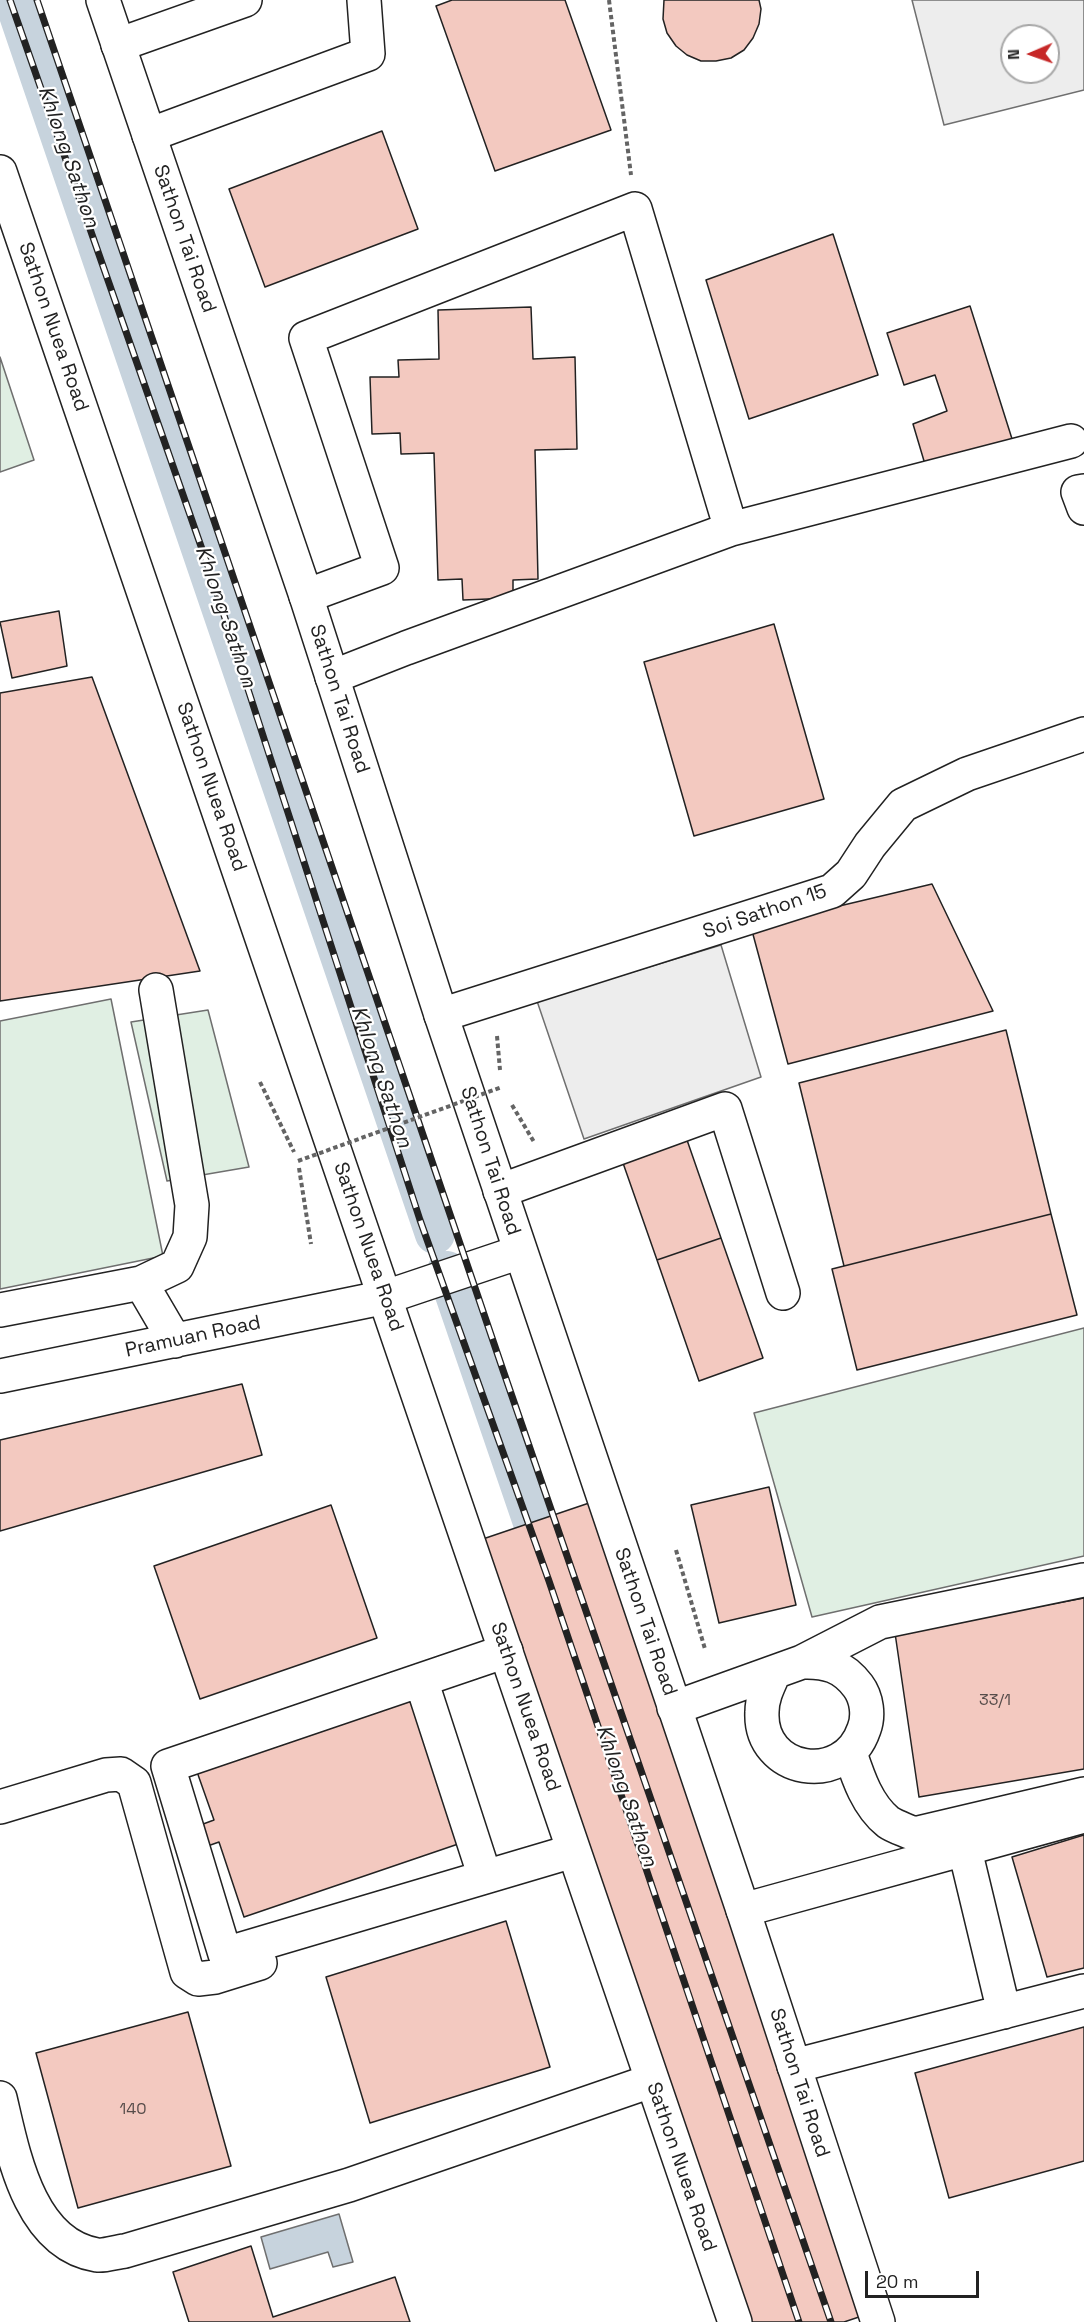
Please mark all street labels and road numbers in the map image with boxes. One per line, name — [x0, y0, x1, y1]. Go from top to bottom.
street label: Sathon Tai Road — [147, 162, 221, 316]
street label: Sathon Nuea Road — [13, 239, 93, 415]
street label: Sathon Tai Road — [304, 622, 374, 776]
street label: Sathon Nuea Road — [171, 699, 251, 875]
street label: Soi Sathon 15 — [700, 880, 830, 944]
street label: Sathon Tai Road — [455, 1084, 525, 1238]
street label: Sathon Nuea Road — [328, 1159, 408, 1335]
street label: Pramuan Road — [123, 1311, 263, 1363]
street label: Sathon Tai Road — [608, 1545, 682, 1699]
street label: Sathon Nuea Road — [485, 1619, 565, 1795]
street label: Sathon Tai Road — [764, 2006, 834, 2160]
street label: Sathon Nuea Road — [641, 2079, 721, 2255]

